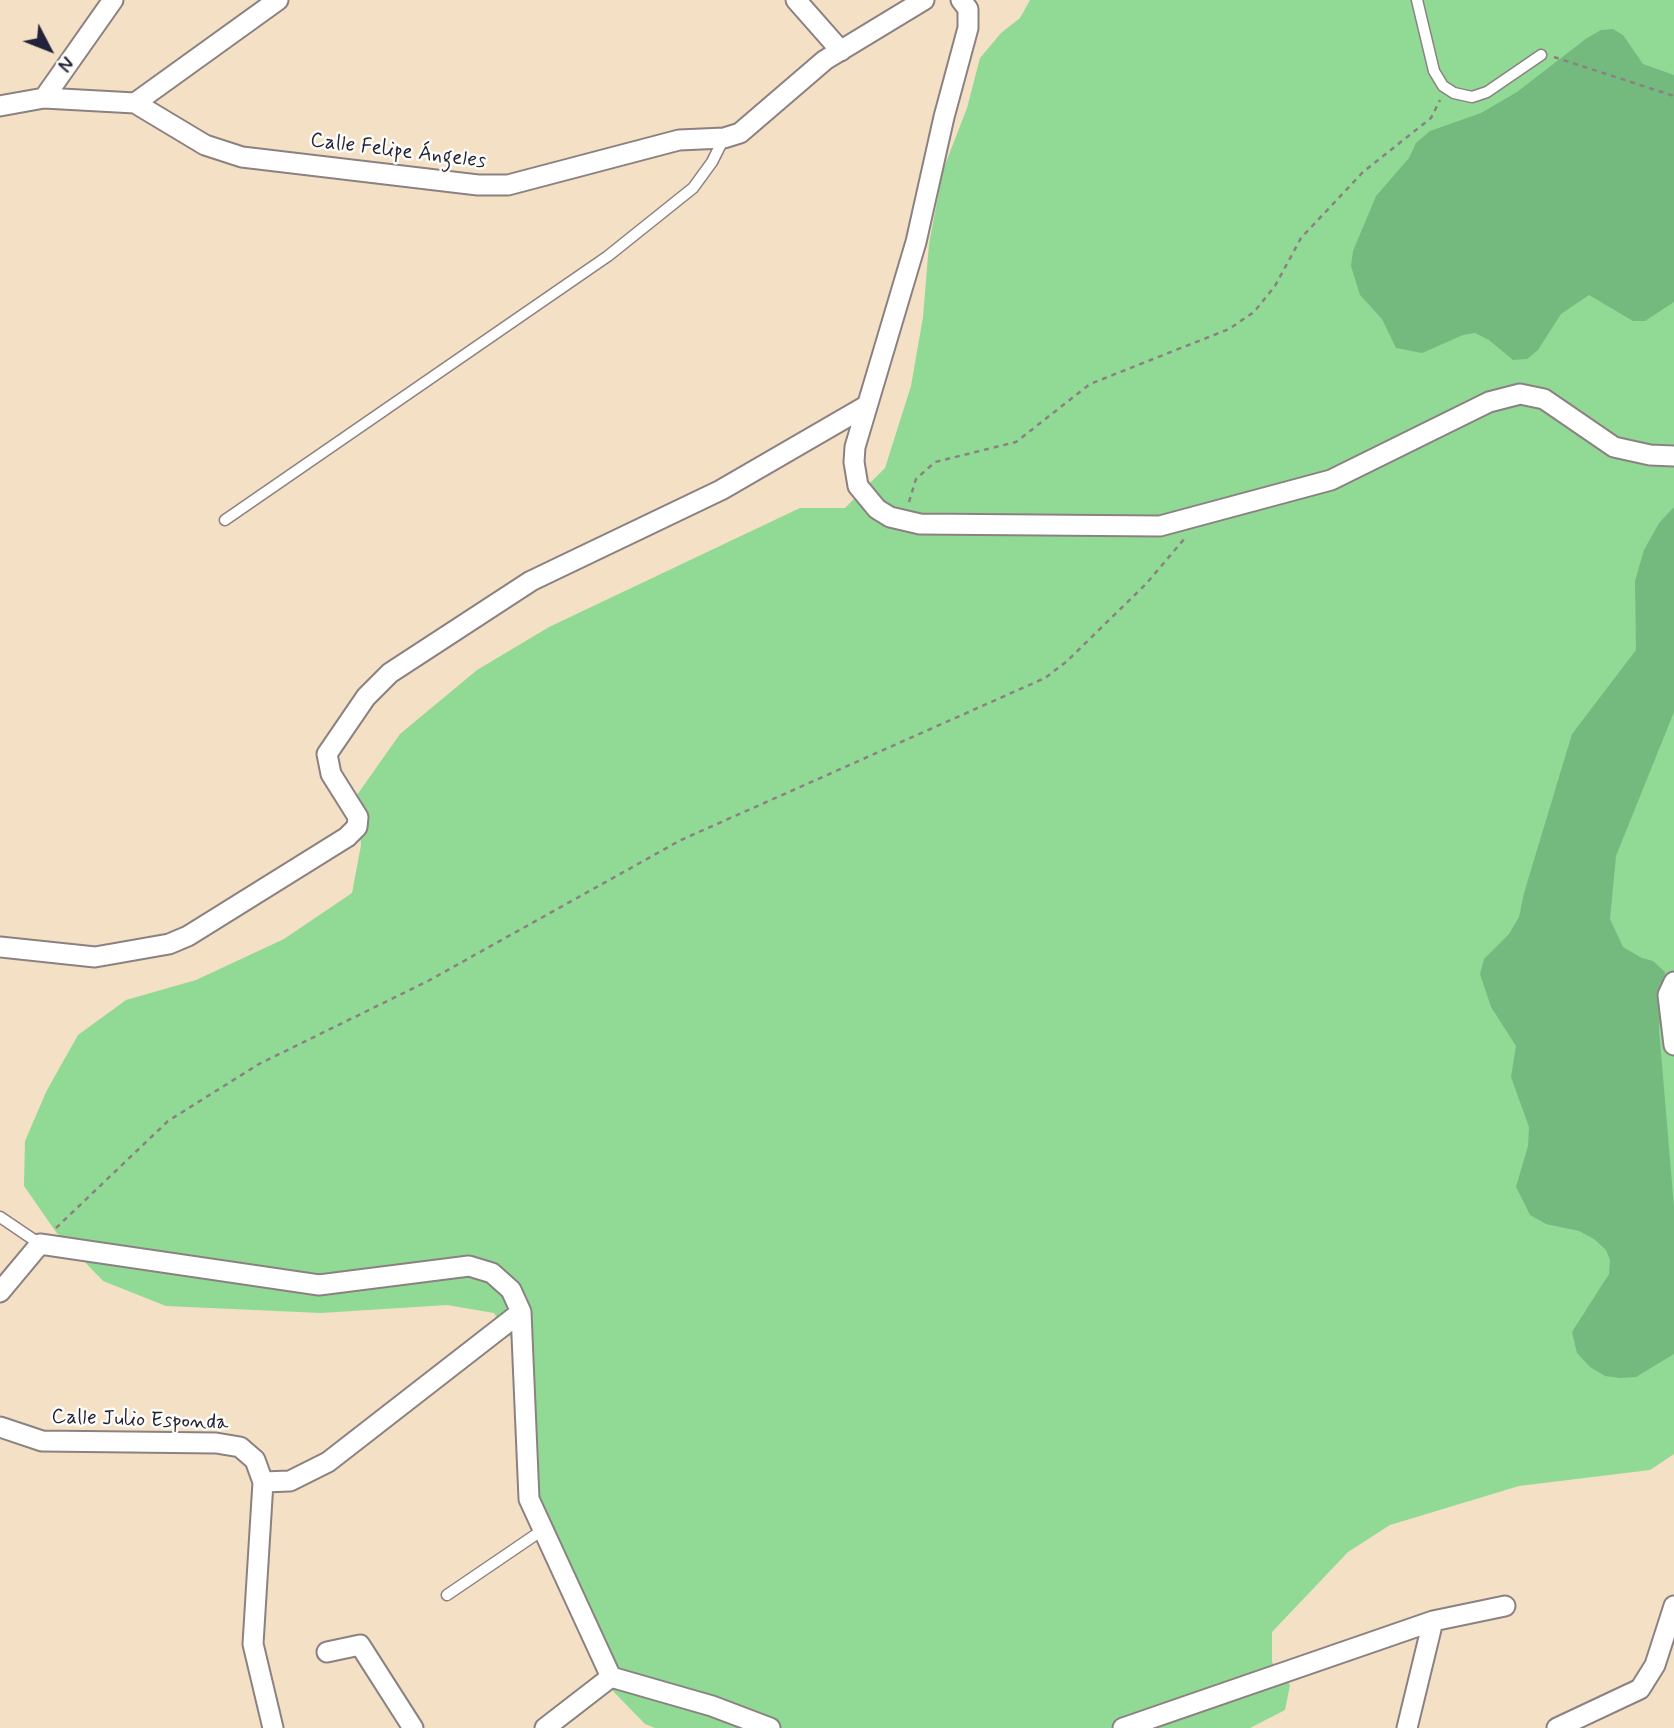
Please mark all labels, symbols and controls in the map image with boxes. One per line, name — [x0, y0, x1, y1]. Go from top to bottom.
north arrow — [14, 14, 84, 84]
text: N — [51, 50, 79, 76]
street label: Calle Felipe Ángeles — [309, 129, 487, 175]
street label: Calle Julio Esponda — [51, 1405, 229, 1437]

